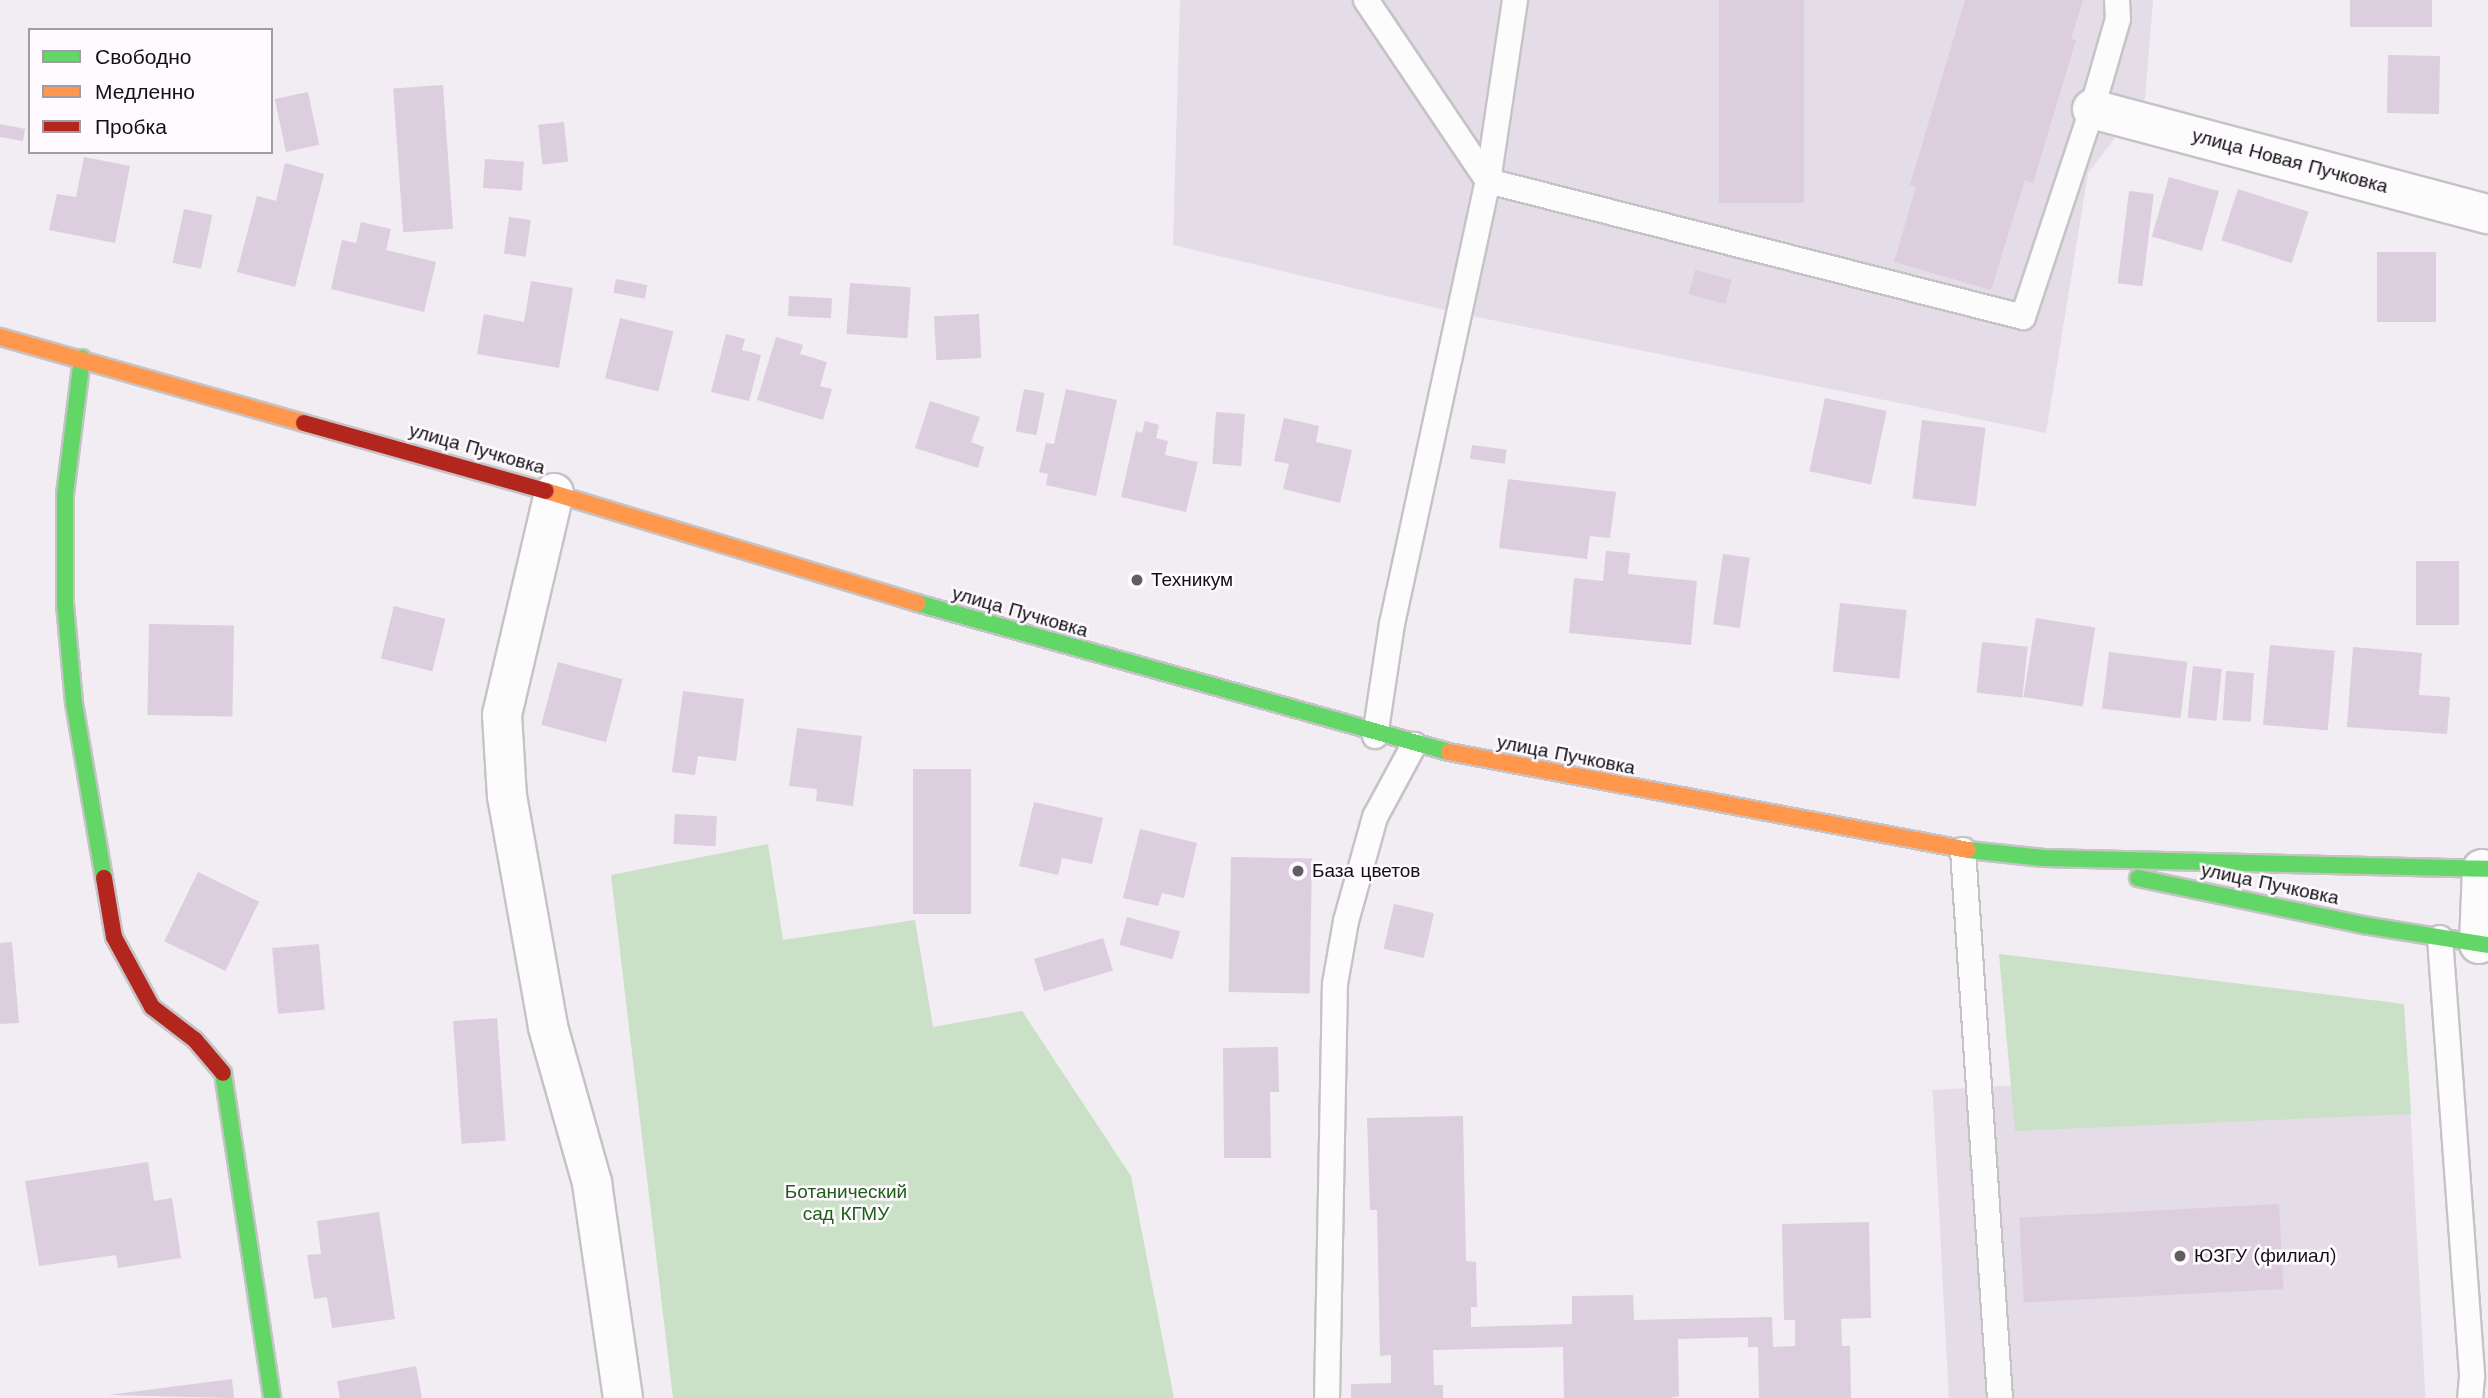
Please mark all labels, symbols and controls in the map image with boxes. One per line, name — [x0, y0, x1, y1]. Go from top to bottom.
legend — [28, 28, 273, 154]
text: Свободно — [95, 44, 192, 69]
text: Медленно — [95, 79, 195, 104]
text: Пробка — [95, 114, 167, 139]
street label: улица Новая Пучковка — [2190, 124, 2390, 198]
street label: улица Пучковка — [406, 419, 548, 479]
place label: Техникум — [1151, 569, 1233, 591]
marker: Техникум — [1129, 572, 1145, 588]
street label: улица Пучковка — [949, 582, 1091, 642]
street label: улица Пучковка — [1495, 730, 1637, 780]
street label: улица Пучковка — [2199, 858, 2341, 910]
place label: База цветов — [1312, 860, 1420, 882]
marker: База цветов — [1290, 863, 1306, 879]
park label: Ботанический сад КГМУ — [785, 1181, 907, 1225]
place label: ЮЗГУ (филиал) — [2194, 1245, 2336, 1267]
marker: ЮЗГУ (филиал) — [2172, 1248, 2188, 1264]

